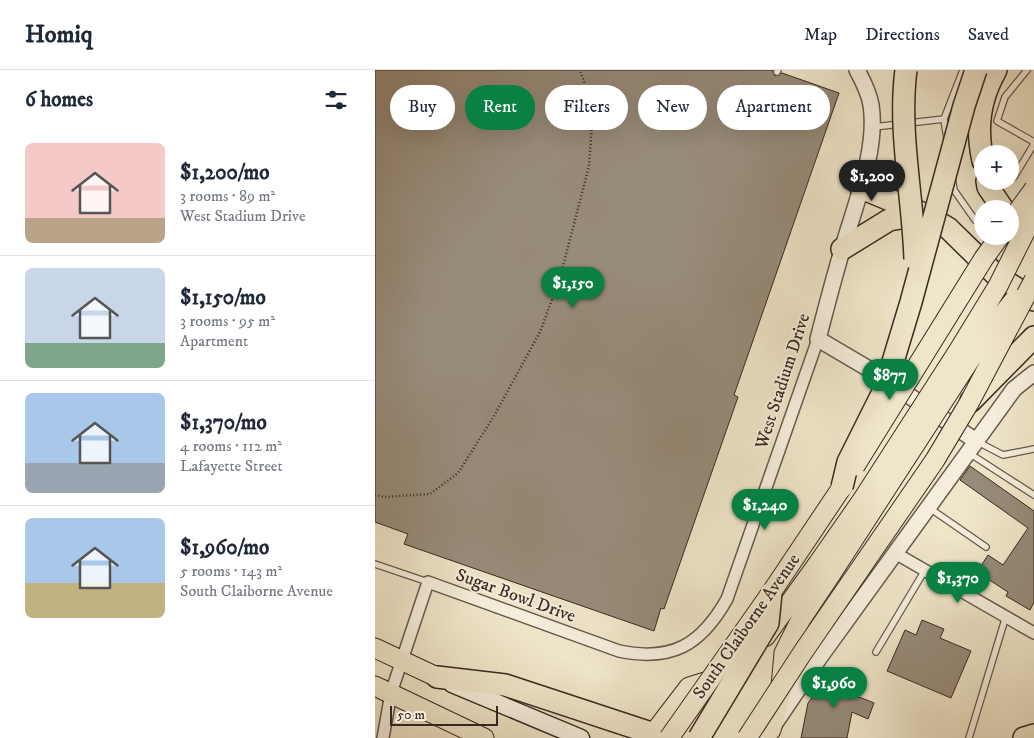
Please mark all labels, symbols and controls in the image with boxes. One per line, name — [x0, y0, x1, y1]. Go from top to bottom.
text: Homiq — [25, 20, 93, 50]
text: Map — [804, 24, 837, 46]
text: Directions — [865, 24, 940, 46]
text: Saved — [968, 24, 1009, 46]
chip: Buy — [390, 85, 455, 130]
chip: Rent — [465, 85, 535, 130]
chip: Filters — [545, 85, 628, 130]
chip: New — [638, 85, 707, 130]
chip: Apartment — [717, 85, 830, 130]
icon: filters — [322, 86, 350, 114]
text: 6 homes — [25, 87, 93, 113]
map controls — [974, 145, 1019, 245]
button: + — [974, 145, 1019, 190]
text: $1,200/mo — [180, 160, 269, 186]
pin: $1,200 — [831, 160, 913, 202]
icon: home — [65, 163, 125, 223]
text: $1,200 — [850, 166, 894, 186]
text: 3 rooms · 89 m² — [180, 186, 275, 206]
button: − — [974, 200, 1019, 245]
text: West Stadium Drive — [180, 206, 306, 226]
pin: $1,150 — [532, 266, 614, 309]
text: $1,150 — [552, 273, 594, 293]
text: $1,150/mo — [180, 285, 266, 311]
icon: home — [65, 288, 125, 348]
text: 3 rooms · 95 m² — [180, 311, 275, 331]
street label: West Stadium Drive — [750, 311, 815, 453]
text: Apartment — [180, 331, 248, 351]
pin: $877 — [860, 358, 920, 401]
text: $877 — [873, 365, 907, 385]
text: $1,370/mo — [180, 410, 267, 436]
icon: home — [65, 413, 125, 473]
text: 4 rooms · 112 m² — [180, 436, 282, 456]
text: Lafayette Street — [180, 456, 283, 476]
pin: $1,240 — [724, 488, 806, 531]
text: $1,240 — [743, 495, 787, 515]
text: $1,960/mo — [180, 535, 269, 561]
icon: home — [65, 538, 125, 598]
street label: South Claiborne Avenue — [688, 550, 805, 703]
text: 5 rooms · 143 m² — [180, 561, 282, 581]
pin: $1,370 — [917, 562, 999, 604]
street label: Sugar Bowl Drive — [453, 564, 579, 628]
text: $1,370 — [937, 568, 979, 588]
text: South Claiborne Avenue — [180, 581, 333, 601]
pin: $1,960 — [793, 666, 875, 709]
text: $1,960 — [812, 673, 856, 693]
scale bar — [390, 703, 497, 726]
text: 50 m — [397, 706, 425, 724]

